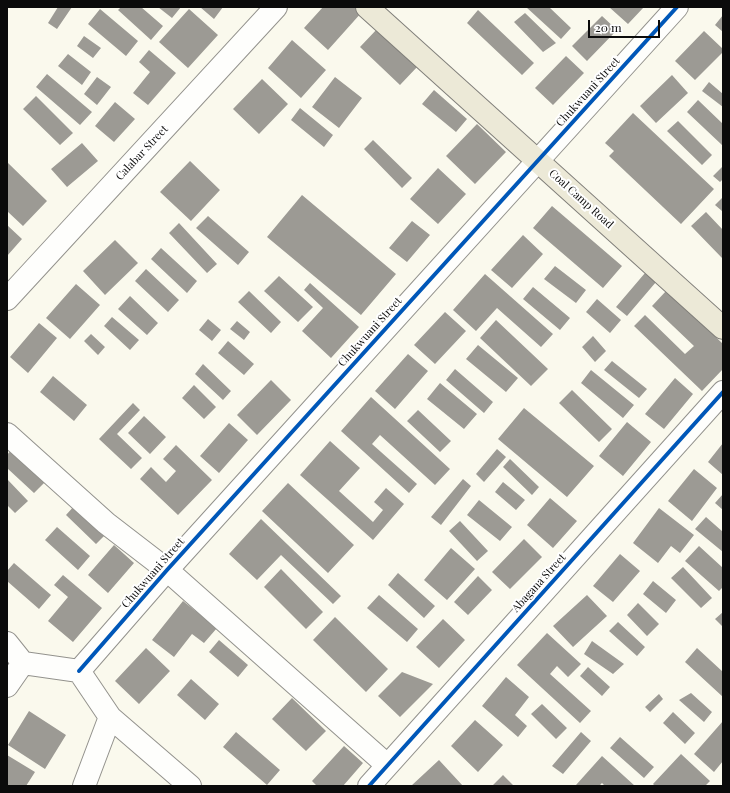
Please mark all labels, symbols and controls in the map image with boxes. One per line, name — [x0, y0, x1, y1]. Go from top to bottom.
scale bar — [590, 12, 662, 38]
text: 20 m — [595, 19, 622, 35]
street label: Chukwuani Street — [553, 55, 623, 129]
street label: Calabar Street — [113, 123, 171, 183]
street label: Coal Camp Road — [546, 167, 616, 231]
street label: Chukwuani Street — [335, 295, 405, 369]
street label: Chukwuani Street — [119, 535, 187, 611]
street label: Abagana Street — [509, 551, 569, 615]

